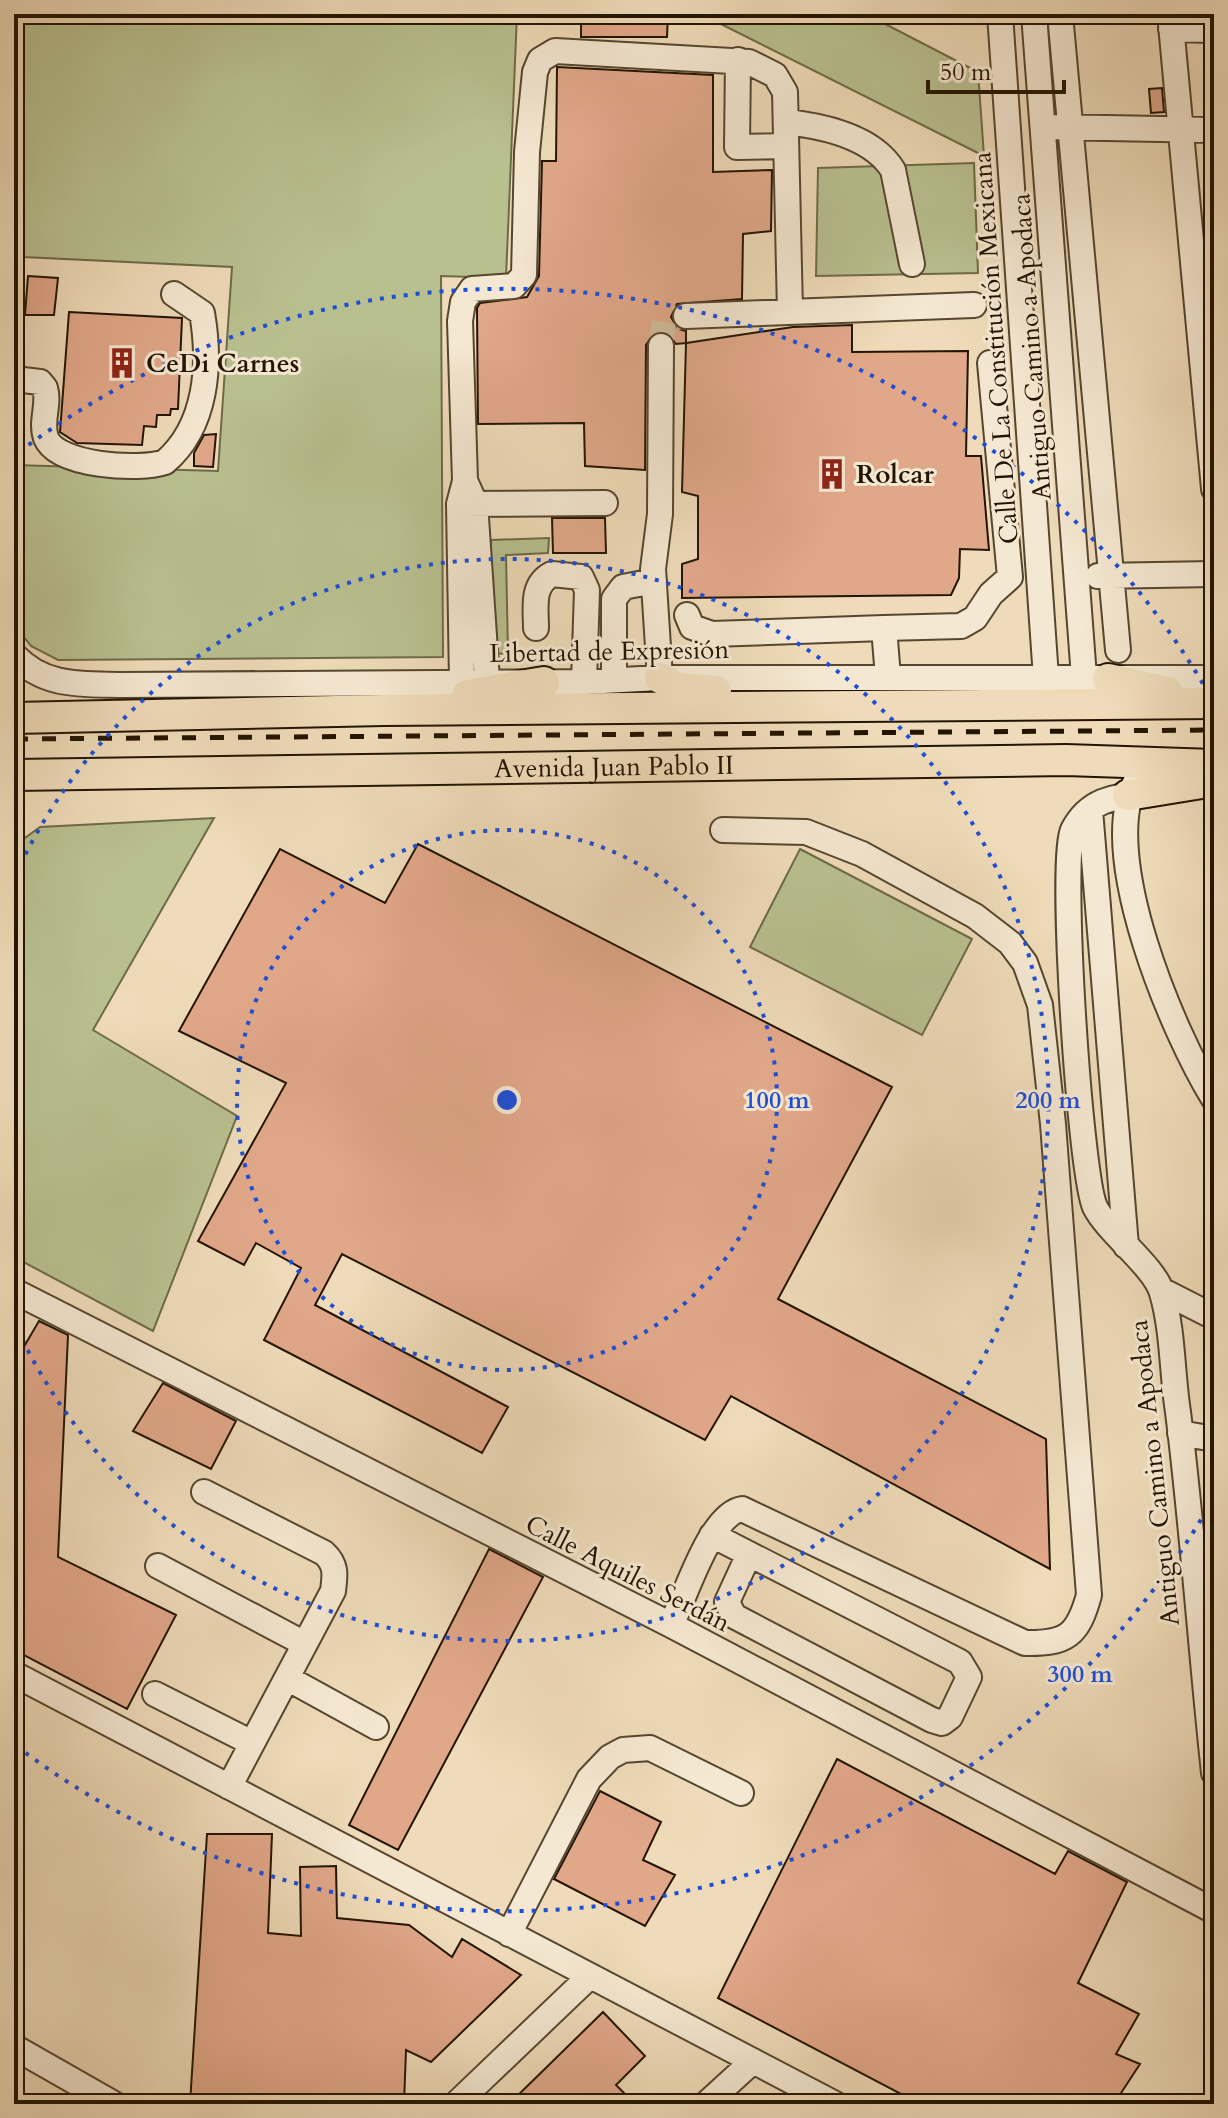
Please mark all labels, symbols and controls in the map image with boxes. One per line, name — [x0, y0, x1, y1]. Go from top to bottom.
scale bar — [928, 44, 1064, 94]
text: 50 m — [940, 56, 992, 89]
street label: Calle De La Constitución Mexicana — [964, 151, 1027, 545]
street label: Antiguo Camino a Apodaca — [1003, 192, 1060, 502]
building icon: CeDi Carnes — [105, 346, 139, 380]
place label: CeDi Carnes — [146, 346, 299, 381]
building icon: Rolcar — [815, 457, 849, 491]
place label: Rolcar — [856, 457, 934, 492]
street label: Libertad de Expresión — [489, 632, 730, 671]
street label: Avenida Juan Pablo II — [494, 748, 734, 786]
text: 100 m — [744, 1084, 811, 1117]
text: 200 m — [1015, 1084, 1082, 1117]
centre of rings — [493, 1086, 521, 1114]
street label: Antiguo Camino a Apodaca — [1121, 1318, 1188, 1628]
street label: Calle Aquiles Serdán — [519, 1507, 736, 1640]
text: 300 m — [1047, 1658, 1114, 1691]

